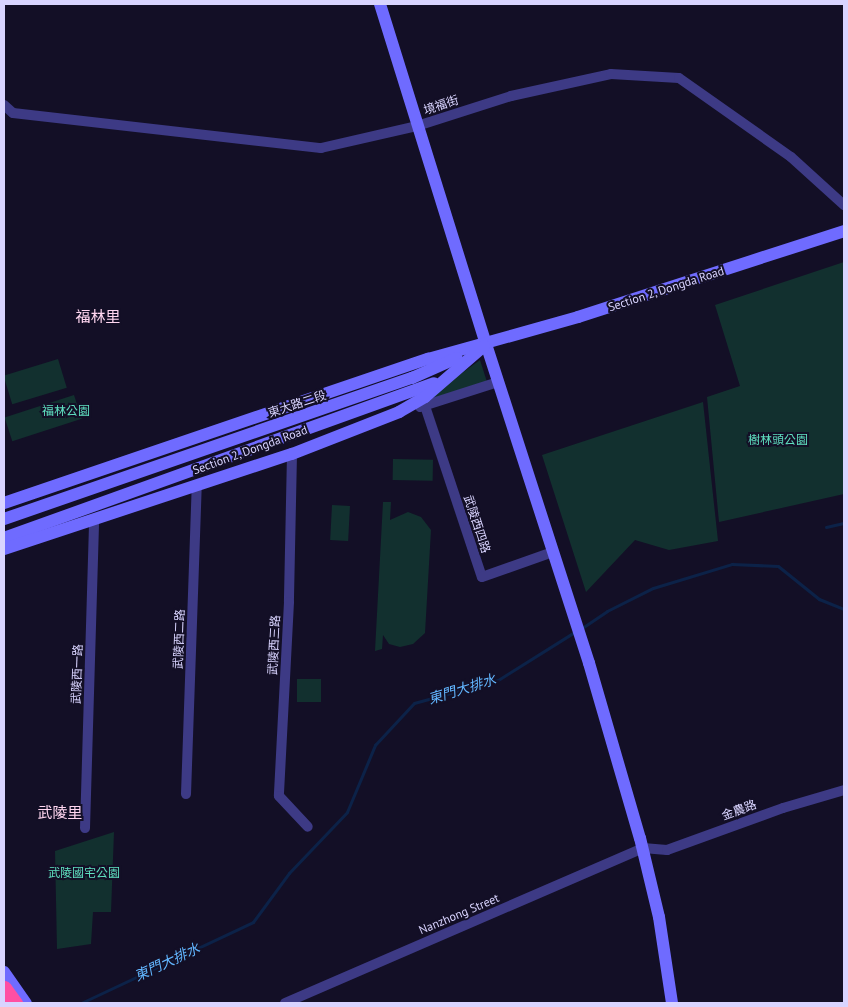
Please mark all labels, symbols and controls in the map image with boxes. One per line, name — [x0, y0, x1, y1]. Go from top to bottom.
street label: 境福街 — [422, 93, 460, 117]
street label: Section 2, Dongda Road — [606, 263, 726, 315]
district label: 福林里 — [76, 308, 120, 326]
street label: 東大路二段 — [266, 388, 328, 420]
park label: 福林公園 — [42, 404, 90, 418]
street label: Section 2, Dongda Road — [190, 422, 310, 478]
park label: 樹林頭公園 — [748, 433, 808, 447]
street label: 武陵西四路 — [461, 493, 493, 555]
street label: 武陵西二路 — [171, 609, 187, 669]
street label: 武陵西三路 — [265, 615, 283, 675]
street label: 武陵西一路 — [69, 644, 85, 704]
water label: 東門大排水 — [426, 671, 498, 707]
street label: 金農路 — [720, 797, 758, 823]
district label: 武陵里 — [38, 804, 82, 822]
park label: 武陵國宅公園 — [48, 866, 120, 880]
street label: Nanzhong Street — [417, 891, 501, 937]
water label: 東門大排水 — [132, 940, 202, 984]

